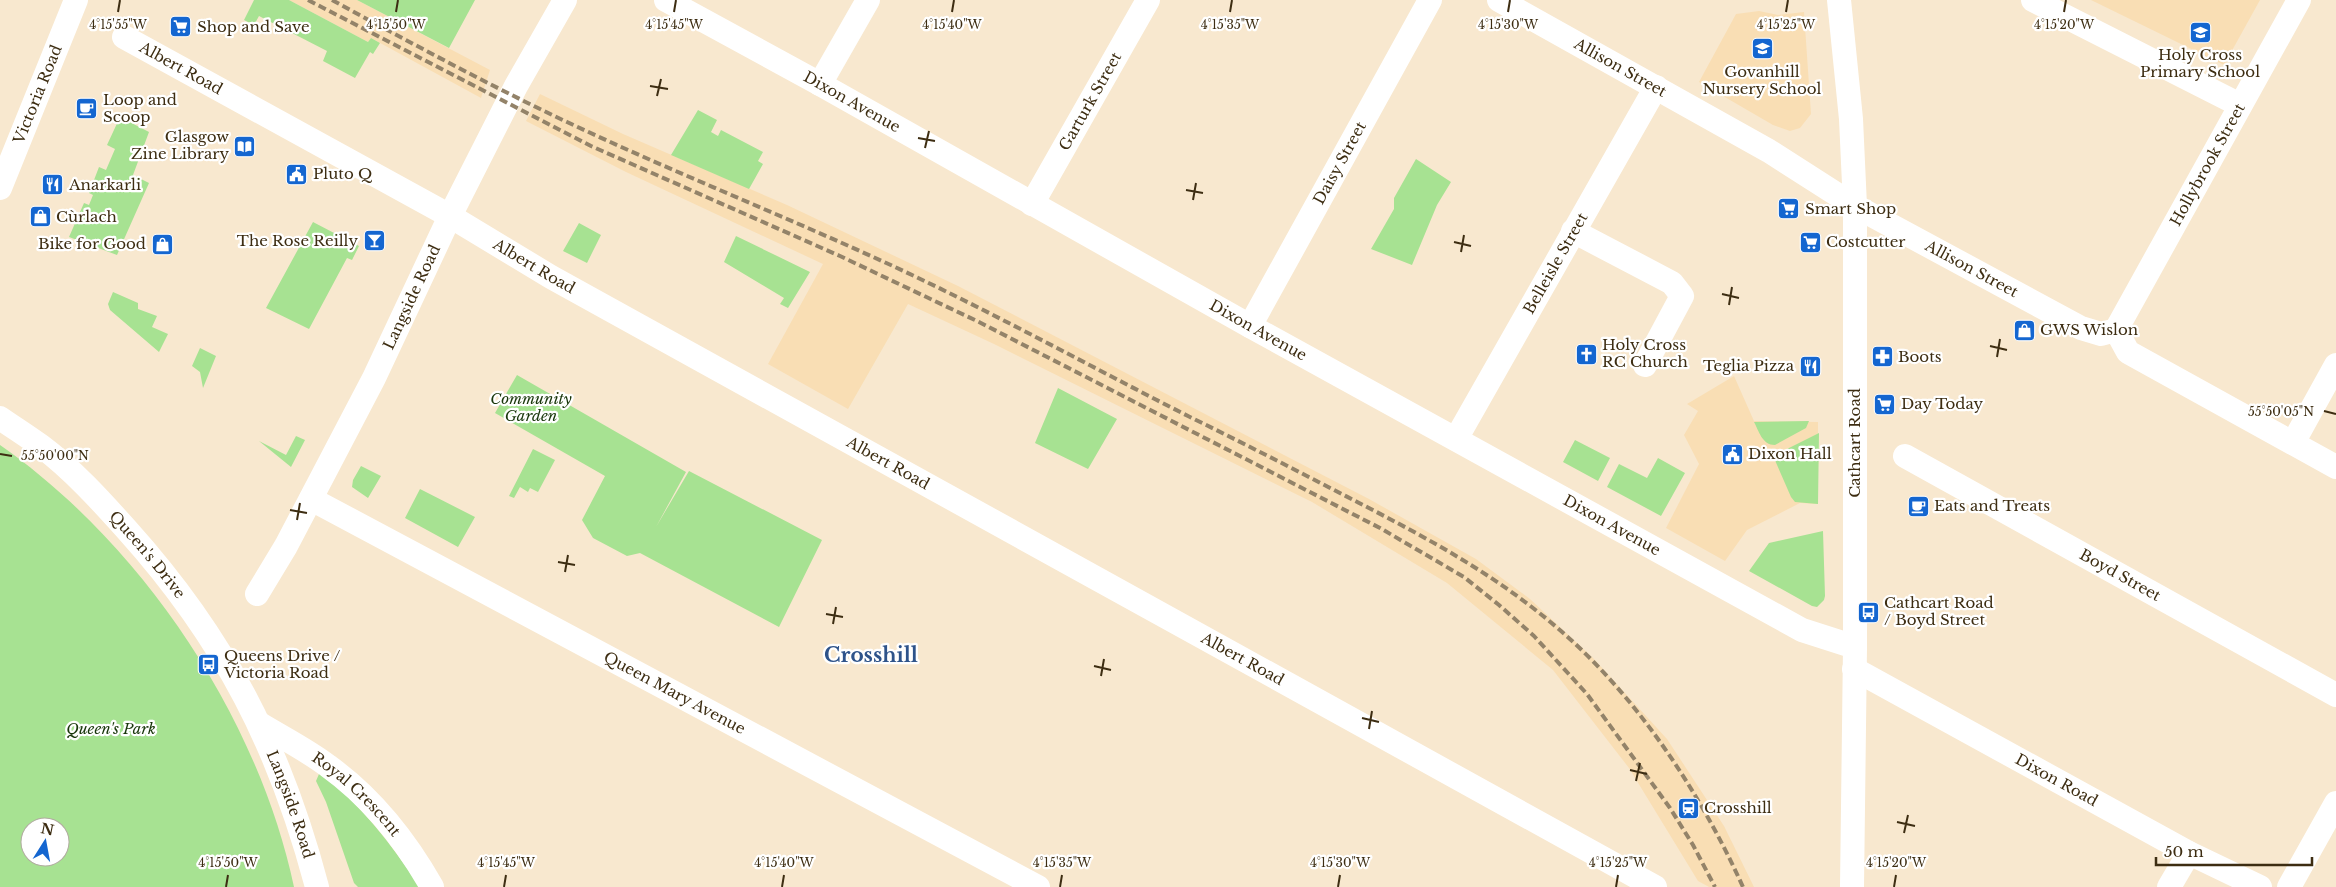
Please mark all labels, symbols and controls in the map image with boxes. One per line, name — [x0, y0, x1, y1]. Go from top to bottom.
supermarket icon: Shop and Save — [169, 15, 193, 39]
text: 4°15'55"W — [89, 17, 148, 32]
place label: Shop and Save — [197, 17, 309, 36]
text: 4°15'50"W — [366, 17, 427, 32]
text: 4°15'45"W — [645, 17, 704, 32]
text: 4°15'40"W — [922, 17, 983, 32]
text: 4°15'35"W — [1201, 17, 1260, 32]
text: 4°15'30"W — [1478, 17, 1539, 32]
text: 4°15'25"W — [1757, 17, 1816, 32]
text: 4°15'20"W — [2034, 17, 2095, 32]
school or university icon: Holy Cross Primary School — [2188, 20, 2212, 44]
street label: Allison Street — [1570, 34, 1670, 101]
street label: Albert Road — [135, 37, 226, 98]
school or university icon: Govanhill Nursery School — [1750, 37, 1774, 61]
street label: Victoria Road — [9, 42, 66, 147]
place label: Holy Cross Primary School — [2140, 45, 2260, 81]
street label: Garturk Street — [1054, 48, 1125, 154]
place label: Govanhill Nursery School — [1703, 62, 1822, 98]
street label: Dixon Avenue — [800, 67, 904, 136]
place label: Loop and Scoop — [103, 90, 177, 126]
cafe icon: Loop and Scoop — [75, 97, 99, 121]
street label: Hollybrook Street — [2166, 99, 2249, 229]
street label: Daisy Street — [1309, 118, 1370, 208]
place label: Glasgow Zine Library — [131, 127, 229, 163]
library icon: Glasgow Zine Library — [233, 134, 257, 158]
public building icon: Pluto Q — [285, 162, 309, 186]
place label: Pluto Q — [313, 164, 372, 183]
restaurant icon: Anarkarli — [41, 173, 65, 197]
place label: Anarkarli — [68, 175, 141, 194]
supermarket icon: Smart Shop — [1777, 197, 1801, 221]
place label: Smart Shop — [1805, 199, 1896, 218]
shop icon: Cùrlach — [28, 205, 52, 229]
place label: Cùrlach — [56, 207, 117, 226]
street label: Belleisle Street — [1519, 209, 1592, 317]
bar icon: The Rose Reilly — [362, 229, 386, 253]
supermarket icon: Costcutter — [1798, 230, 1822, 254]
place label: The Rose Reilly — [237, 231, 358, 250]
shop icon: Bike for Good — [150, 232, 174, 256]
place label: Costcutter — [1826, 232, 1906, 251]
place label: Bike for Good — [38, 234, 146, 253]
street label: Albert Road — [489, 234, 579, 297]
street label: Allison Street — [1921, 235, 2022, 301]
street label: Langside Road — [379, 242, 444, 352]
street label: Dixon Avenue — [1206, 295, 1310, 364]
shop icon: GWS Wislon — [2012, 318, 2036, 342]
place label: GWS Wislon — [2040, 320, 2138, 339]
place label: Holy Cross RC Church — [1602, 335, 1688, 371]
church icon: Holy Cross RC Church — [1574, 342, 1598, 366]
pharmacy icon: Boots — [1870, 345, 1894, 369]
place label: Boots — [1898, 347, 1942, 366]
restaurant icon: Teglia Pizza — [1798, 354, 1822, 378]
place label: Teglia Pizza — [1703, 356, 1795, 375]
street label: Cathcart Road — [1845, 388, 1864, 498]
park label: Community Garden — [490, 389, 572, 425]
supermarket icon: Day Today — [1873, 392, 1897, 416]
place label: Day Today — [1901, 394, 1983, 413]
text: 55°50'05"N — [2248, 404, 2314, 419]
street label: Albert Road — [843, 432, 933, 493]
public building icon: Dixon Hall — [1720, 442, 1744, 466]
place label: Dixon Hall — [1748, 444, 1832, 463]
text: 55°50'00"N — [21, 448, 89, 463]
street label: Dixon Avenue — [1560, 490, 1664, 559]
cafe icon: Eats and Treats — [1906, 494, 1930, 518]
place label: Eats and Treats — [1934, 496, 2050, 515]
street label: Queen's Drive — [105, 507, 190, 602]
street label: Boyd Street — [2076, 545, 2165, 605]
place label: Cathcart Road / Boyd Street — [1884, 593, 1994, 629]
bus stop icon: Cathcart Road / Boyd Street — [1856, 600, 1880, 624]
street label: Albert Road — [1197, 628, 1288, 689]
district label: Crosshill — [824, 643, 918, 667]
place label: Queens Drive / Victoria Road — [223, 646, 340, 682]
street label: Queen Mary Avenue — [601, 647, 749, 738]
bus stop icon: Queens Drive / Victoria Road — [196, 653, 220, 677]
park label: Queen's Park — [66, 719, 156, 738]
street label: Langside Road — [263, 747, 319, 861]
street label: Royal Crescent — [309, 748, 405, 840]
street label: Dixon Road — [2012, 749, 2101, 810]
station icon: Crosshill — [1676, 796, 1700, 820]
place label: Crosshill — [1704, 798, 1772, 817]
north arrow — [20, 817, 70, 867]
text: N — [39, 819, 56, 839]
scale bar — [2156, 834, 2312, 866]
text: 50 m — [2164, 842, 2204, 861]
text: 4°15'50"W — [198, 855, 259, 870]
text: 4°15'45"W — [477, 855, 536, 870]
text: 4°15'40"W — [754, 855, 815, 870]
text: 4°15'35"W — [1033, 855, 1092, 870]
text: 4°15'30"W — [1310, 855, 1371, 870]
text: 4°15'25"W — [1589, 855, 1648, 870]
text: 4°15'20"W — [1866, 855, 1927, 870]

